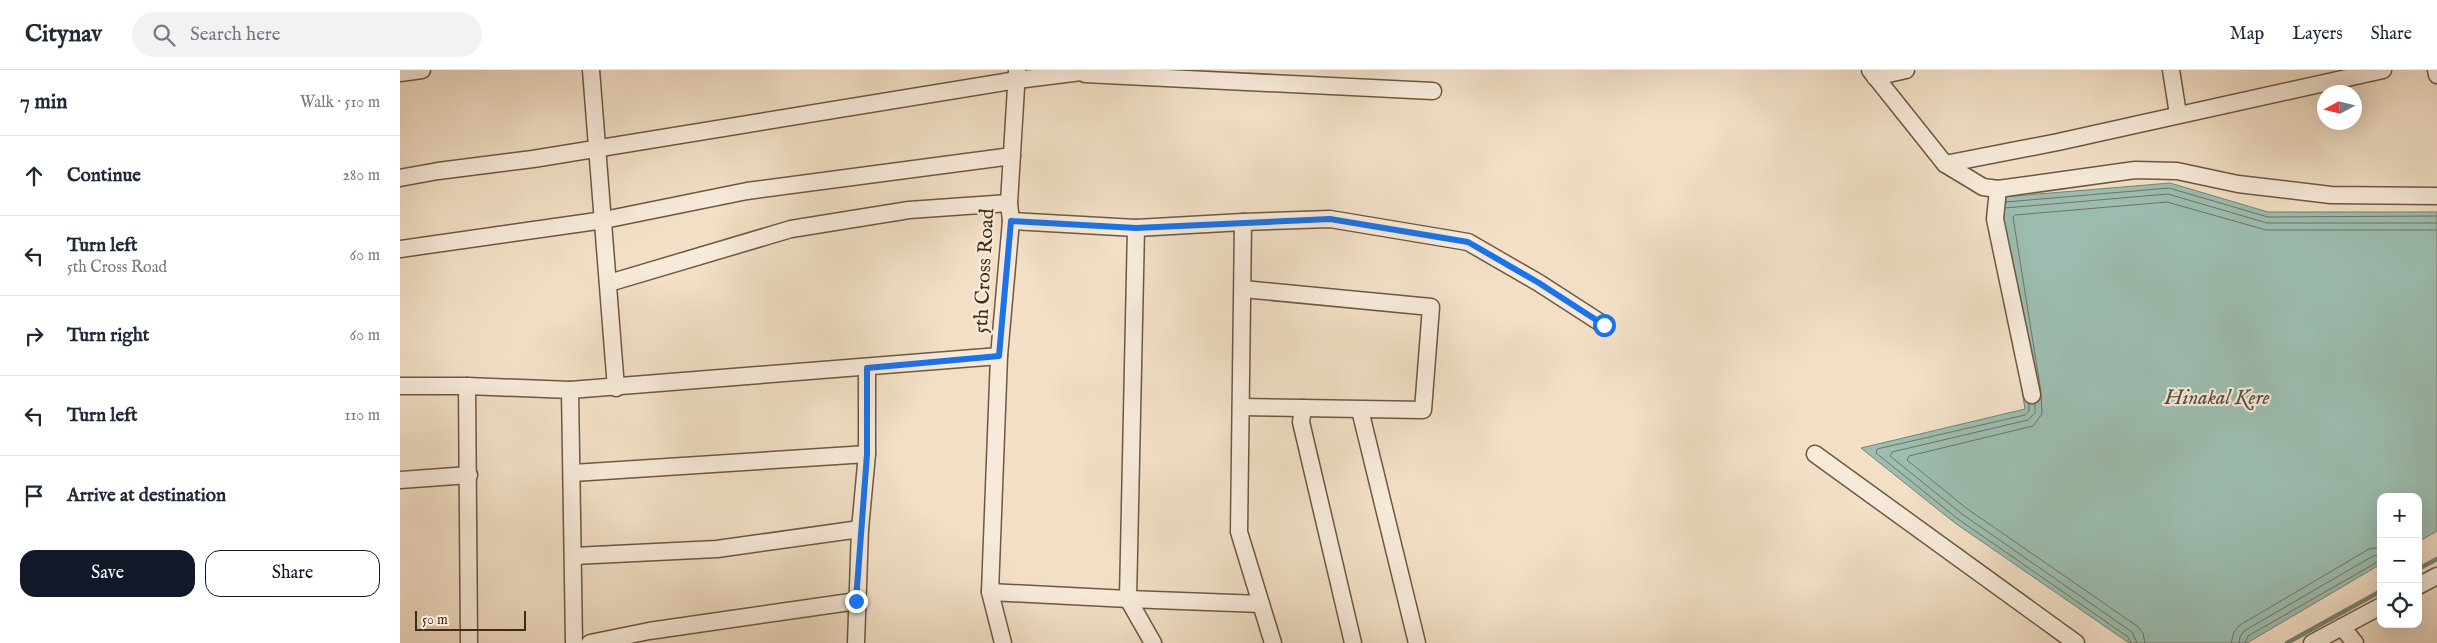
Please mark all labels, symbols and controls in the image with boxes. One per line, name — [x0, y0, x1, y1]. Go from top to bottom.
search box — [132, 12, 482, 57]
text: Citynav — [25, 19, 102, 50]
icon: search — [150, 21, 178, 49]
text: Search here — [190, 23, 281, 47]
text: Map — [2230, 23, 2264, 46]
text: Layers — [2292, 23, 2343, 46]
text: Share — [2371, 23, 2412, 46]
north arrow — [2317, 85, 2362, 130]
text: 7 min — [20, 89, 67, 116]
text: Walk · 510 m — [300, 93, 380, 113]
icon: ahead — [20, 162, 48, 190]
text: Continue — [67, 164, 141, 188]
text: 280 m — [343, 166, 380, 186]
street label: 5th Cross Road — [969, 208, 1000, 334]
text: Turn left — [67, 234, 138, 258]
icon: left — [20, 242, 48, 270]
text: 60 m — [350, 246, 380, 266]
text: 5th Cross Road — [67, 258, 167, 278]
route start — [1593, 314, 1616, 337]
icon: right — [20, 322, 48, 350]
text: Turn right — [67, 324, 149, 348]
text: 60 m — [350, 326, 380, 346]
water label: Hinakal Kere — [2163, 385, 2270, 412]
icon: left — [20, 402, 48, 430]
text: Turn left — [67, 404, 138, 428]
text: 110 m — [344, 406, 380, 426]
icon: arrive — [20, 482, 48, 510]
text: Arrive at destination — [67, 484, 226, 508]
map controls — [2377, 493, 2422, 628]
button: + — [2377, 493, 2422, 538]
button: − — [2377, 538, 2422, 583]
button: Save — [20, 550, 195, 597]
button: Share — [205, 550, 380, 597]
button: locate — [2377, 583, 2422, 628]
route end — [845, 590, 868, 613]
scale bar — [415, 608, 526, 631]
text: 50 m — [422, 611, 448, 629]

